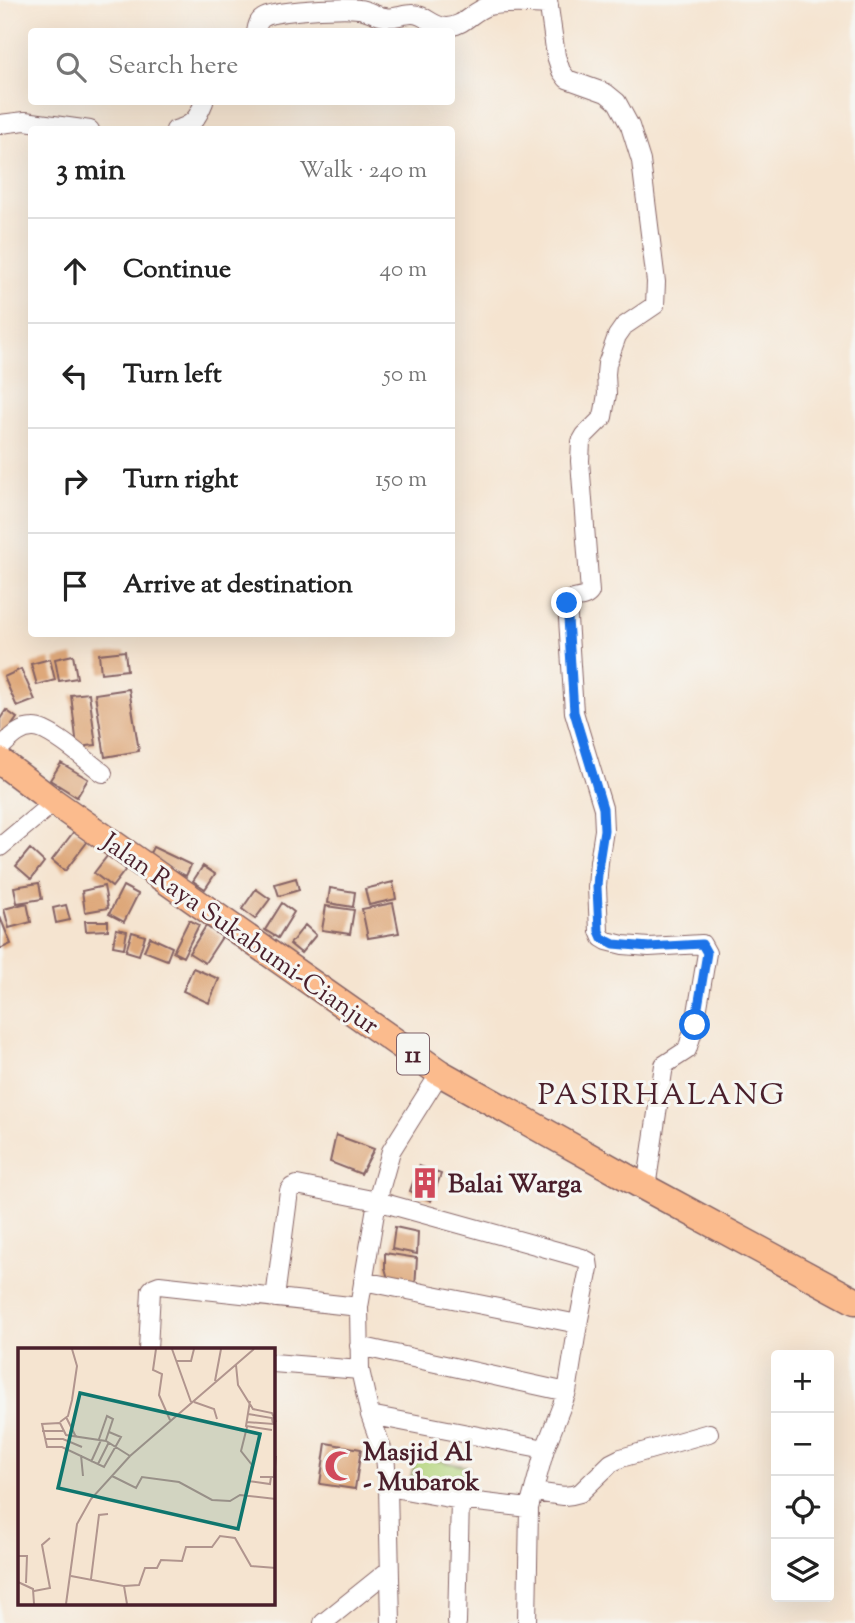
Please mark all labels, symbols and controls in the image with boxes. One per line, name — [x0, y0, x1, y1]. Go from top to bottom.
search box — [28, 28, 455, 105]
icon: search — [52, 48, 90, 86]
text: Search here — [108, 48, 238, 85]
text: 3 min — [56, 150, 126, 193]
text: Walk · 240 m — [299, 155, 427, 188]
icon: ahead — [56, 252, 94, 290]
text: Continue — [123, 252, 231, 289]
text: 40 m — [380, 254, 427, 287]
icon: left — [56, 357, 94, 395]
text: Turn left — [123, 357, 222, 394]
text: 50 m — [383, 359, 427, 392]
icon: right — [56, 462, 94, 500]
text: Turn right — [123, 462, 238, 499]
text: 150 m — [375, 464, 427, 497]
icon: arrive — [56, 567, 94, 605]
text: Arrive at destination — [123, 567, 353, 604]
route end — [551, 587, 582, 618]
street label: Jalan Raya Sukabumi-Cianjur — [92, 824, 386, 1045]
route start — [679, 1009, 710, 1040]
road number: 11 — [397, 1034, 429, 1074]
district label: PASIRHALANG — [538, 1075, 786, 1118]
building icon: Balai Warga — [408, 1166, 442, 1200]
place label: Balai Warga — [448, 1167, 582, 1204]
inset map — [18, 1348, 275, 1606]
map controls — [771, 1350, 834, 1602]
button: + — [771, 1350, 834, 1413]
button: − — [771, 1413, 834, 1476]
place label: Masjid Al - Mubarok — [363, 1435, 480, 1502]
mosque icon: Masjid Al - Mubarok — [323, 1449, 357, 1483]
button: locate — [771, 1476, 834, 1539]
button: layers — [771, 1539, 834, 1602]

